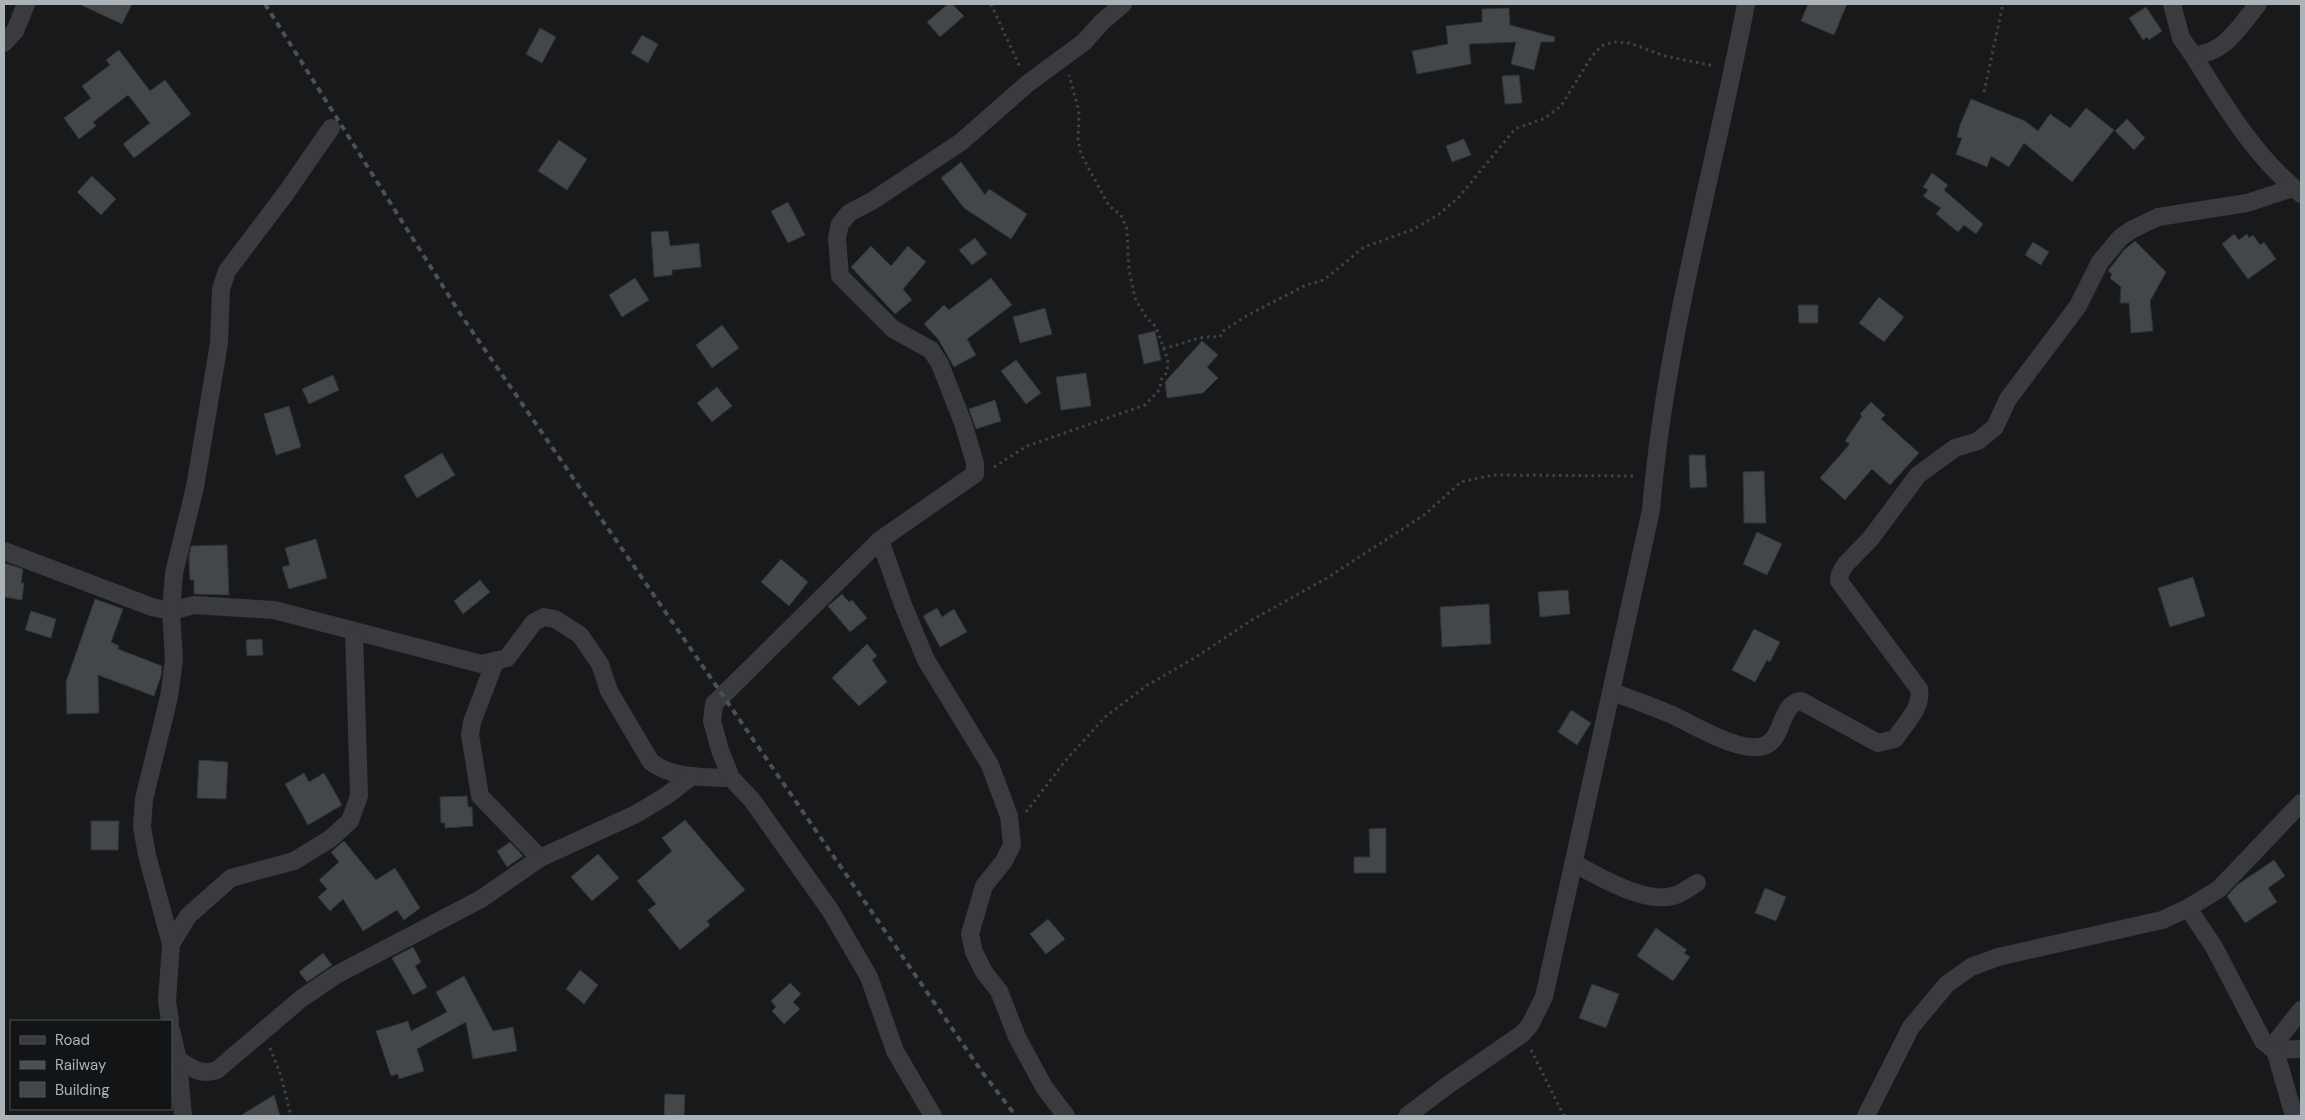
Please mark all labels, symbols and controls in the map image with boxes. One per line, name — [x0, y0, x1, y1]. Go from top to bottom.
legend — [10, 1020, 172, 1110]
text: Road — [55, 1030, 90, 1050]
text: Railway — [55, 1055, 107, 1075]
text: Building — [55, 1080, 110, 1100]

